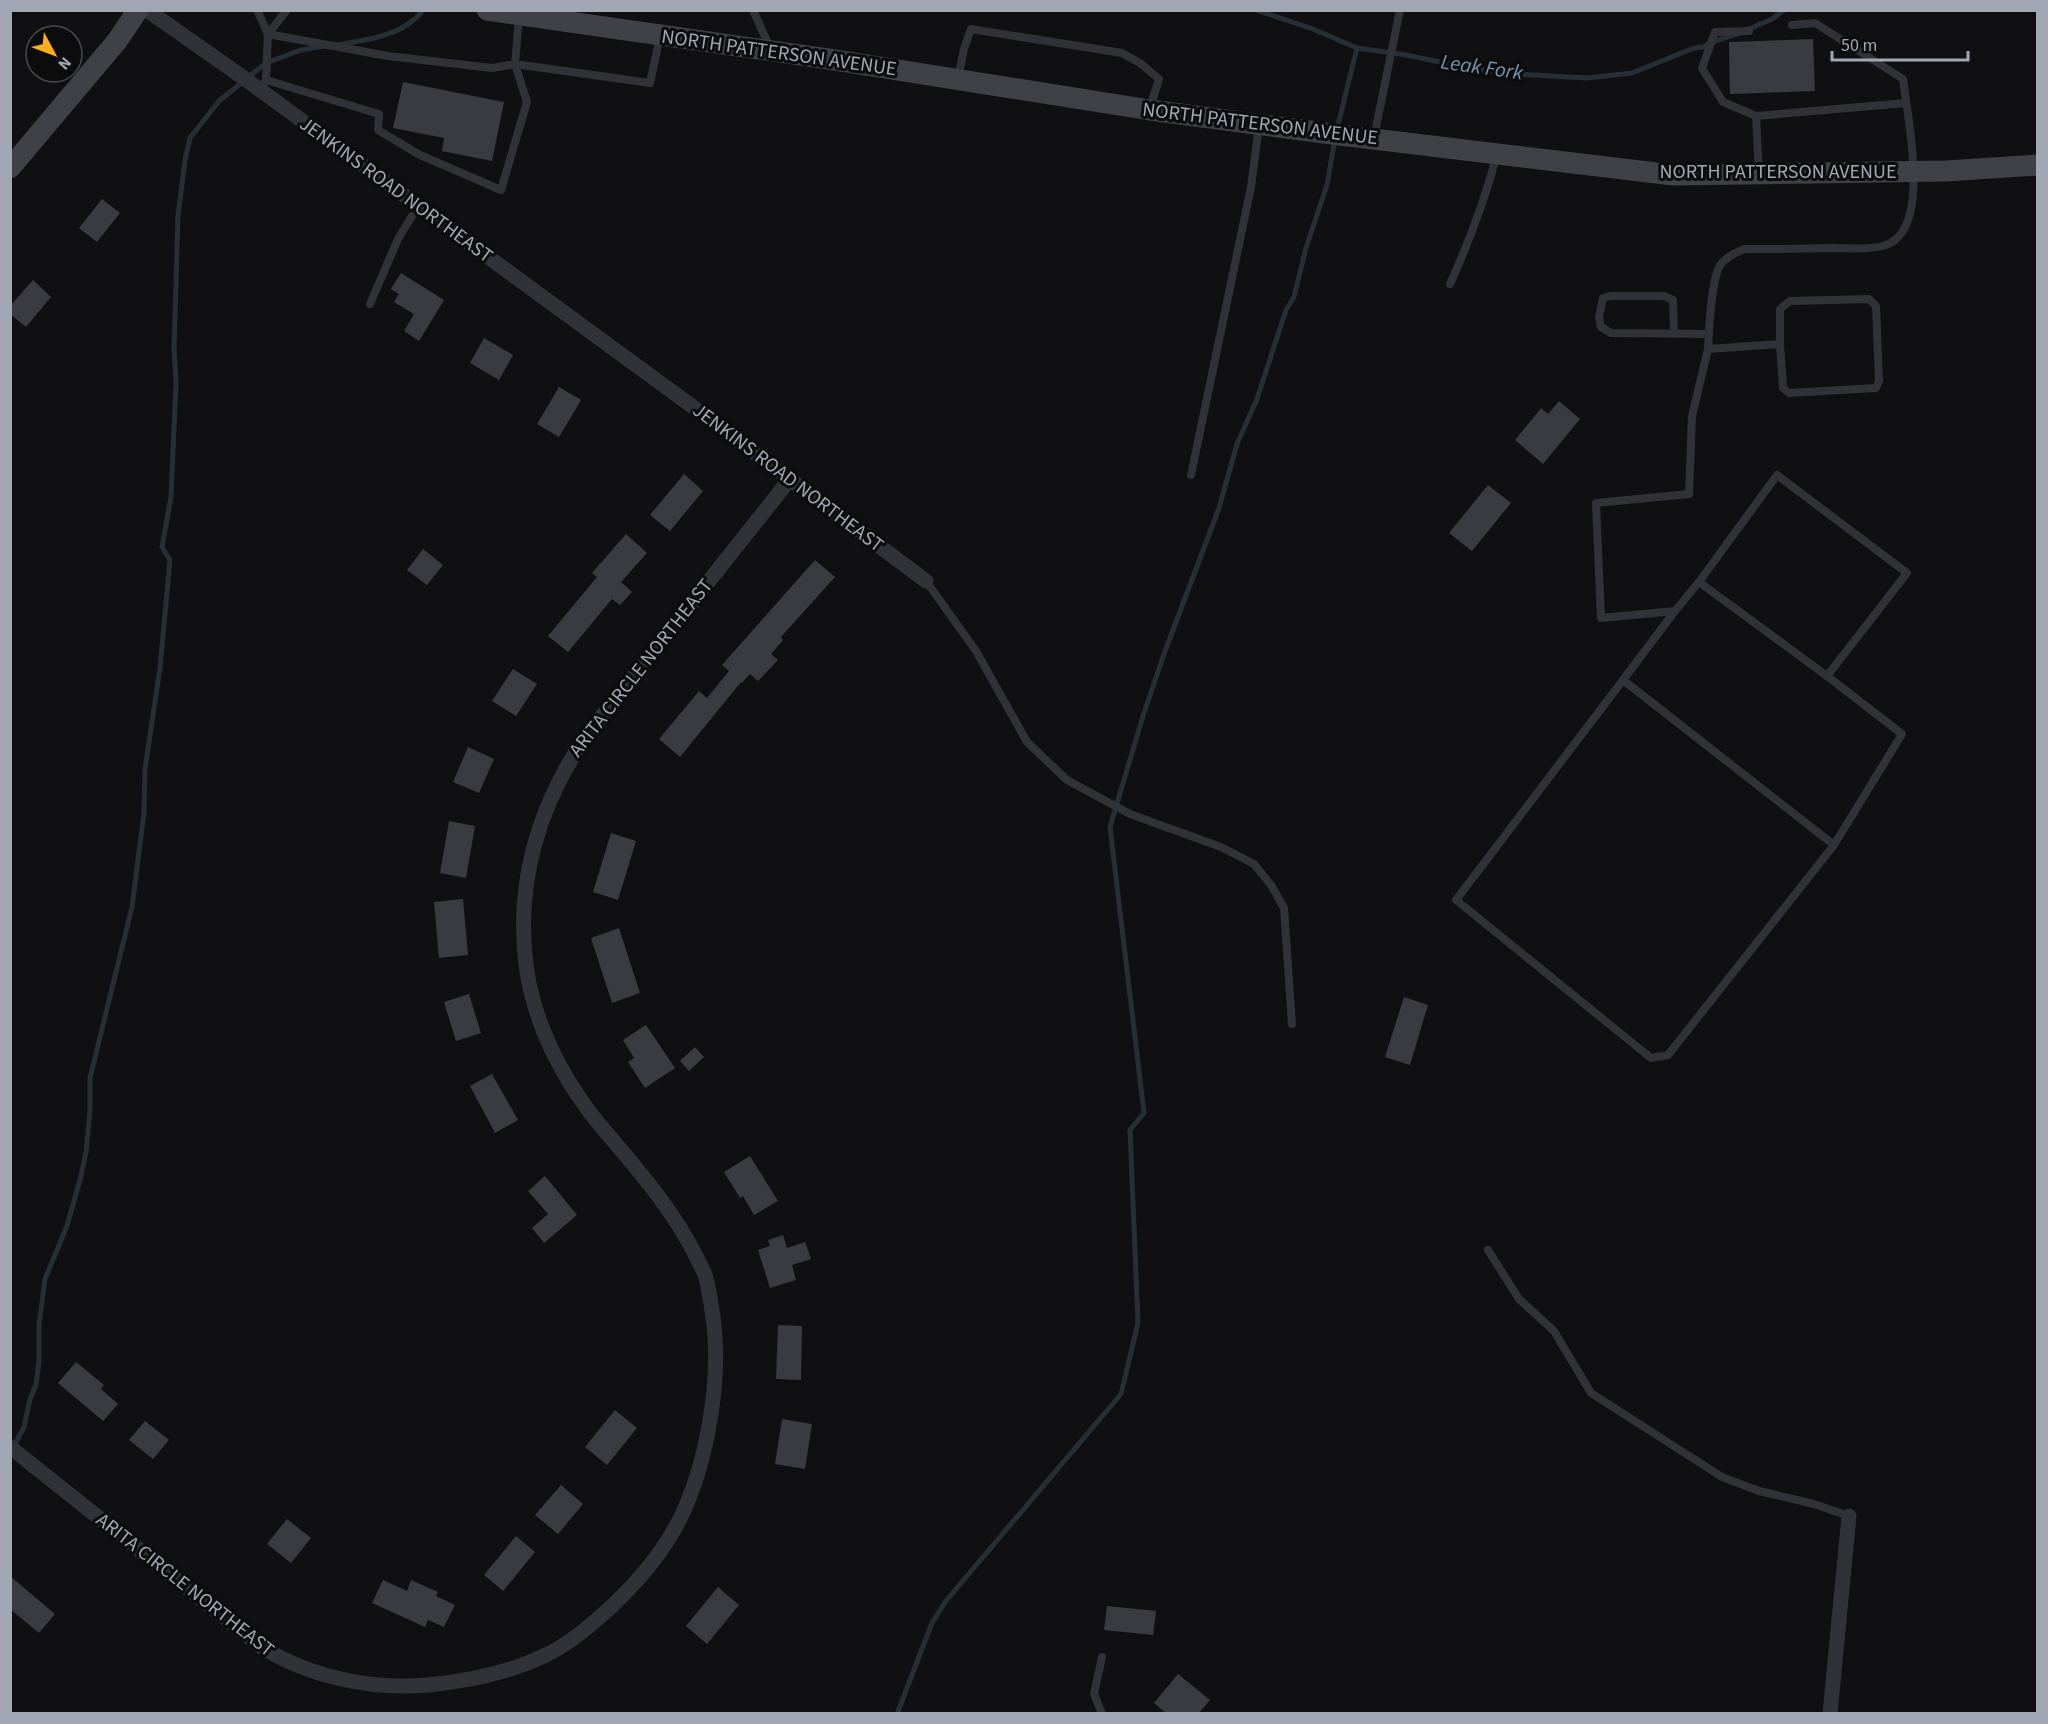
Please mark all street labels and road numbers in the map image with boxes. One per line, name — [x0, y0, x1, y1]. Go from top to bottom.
street label: NORTH PATTERSON AVENUE — [660, 23, 898, 83]
street label: NORTH PATTERSON AVENUE — [1141, 96, 1379, 152]
street label: JENKINS ROAD NORTHEAST — [294, 110, 499, 270]
street label: NORTH PATTERSON AVENUE — [1659, 158, 1897, 186]
street label: JENKINS ROAD NORTHEAST — [687, 397, 890, 559]
street label: ARITA CIRCLE NORTHEAST — [562, 573, 720, 763]
street label: ARITA CIRCLE NORTHEAST — [90, 1506, 280, 1664]

